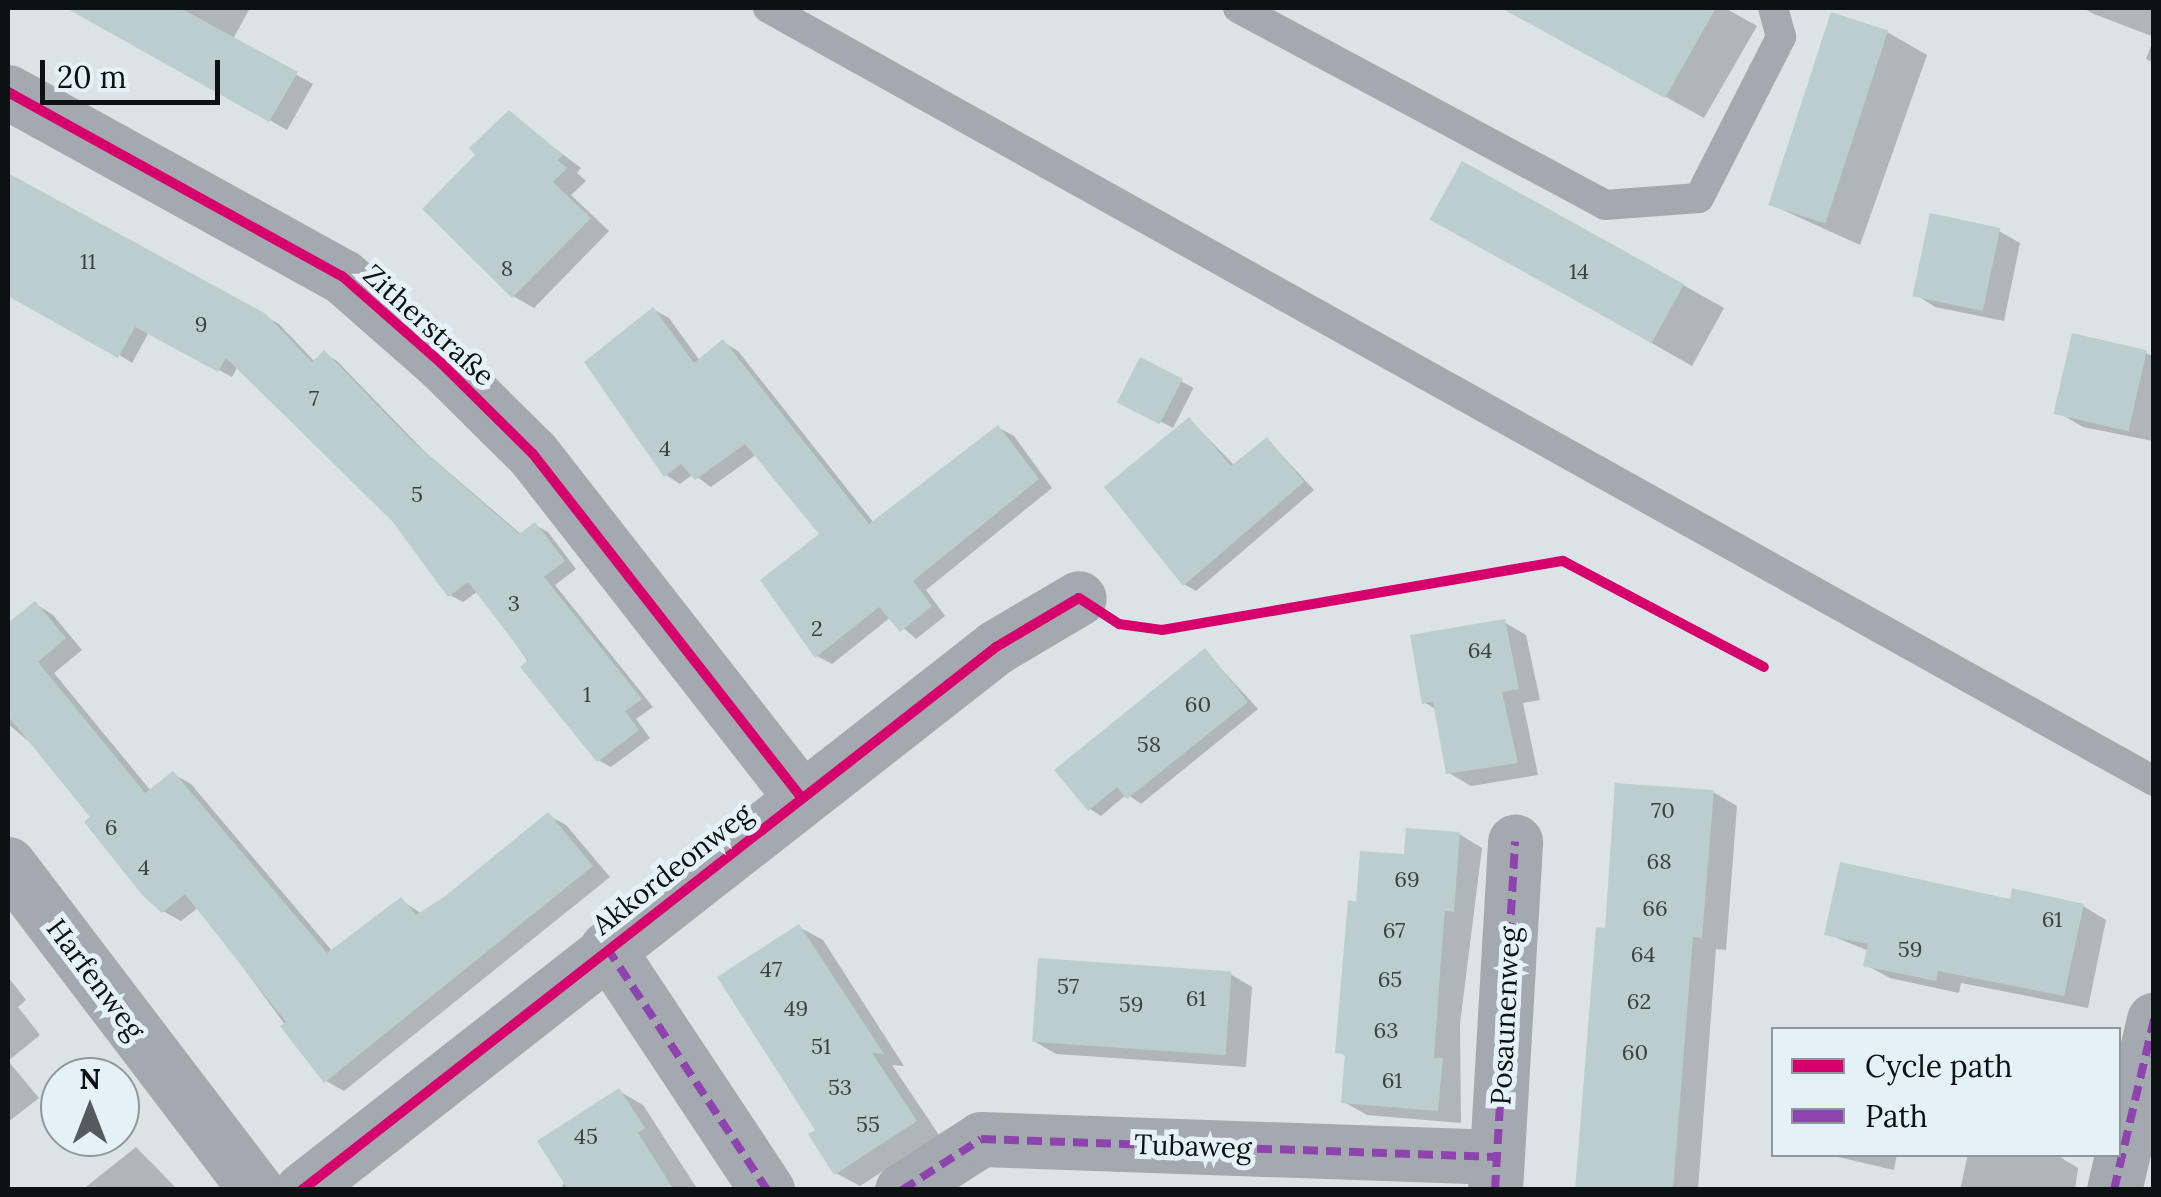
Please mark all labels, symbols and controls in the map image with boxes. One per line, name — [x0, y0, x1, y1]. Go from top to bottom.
scale bar — [45, 40, 225, 102]
text: 20 m — [57, 58, 126, 96]
house number: 11 — [80, 249, 96, 275]
house number: 8 — [501, 256, 513, 282]
street label: Zitherstraße — [357, 257, 501, 393]
house number: 14 — [1569, 259, 1589, 285]
house number: 9 — [195, 312, 207, 338]
house number: 7 — [309, 386, 319, 412]
house number: 4 — [659, 436, 671, 462]
house number: 5 — [411, 482, 423, 508]
house number: 3 — [508, 591, 520, 617]
house number: 2 — [811, 616, 823, 642]
house number: 64 — [1468, 638, 1492, 664]
house number: 1 — [583, 682, 591, 708]
house number: 60 — [1185, 692, 1211, 718]
house number: 58 — [1137, 732, 1161, 758]
street label: Akkordeonweg — [586, 796, 758, 942]
house number: 70 — [1651, 798, 1675, 824]
house number: 6 — [105, 815, 117, 841]
house number: 68 — [1646, 849, 1672, 875]
house number: 4 — [138, 855, 150, 881]
house number: 69 — [1394, 867, 1420, 893]
house number: 66 — [1642, 896, 1668, 922]
house number: 61 — [2042, 907, 2062, 933]
street label: Harfenweg — [40, 912, 152, 1046]
house number: 67 — [1383, 918, 1405, 944]
street label: Posaunenweg — [1484, 926, 1526, 1106]
house number: 59 — [1898, 937, 1922, 963]
house number: 64 — [1631, 942, 1655, 968]
house number: 47 — [760, 957, 782, 983]
house number: 65 — [1378, 967, 1402, 993]
house number: 57 — [1057, 974, 1079, 1000]
house number: 61 — [1186, 986, 1206, 1012]
house number: 62 — [1627, 989, 1651, 1015]
house number: 59 — [1119, 992, 1143, 1018]
house number: 49 — [784, 996, 808, 1022]
house number: 63 — [1374, 1018, 1398, 1044]
legend — [1771, 1027, 2121, 1157]
house number: 51 — [811, 1034, 831, 1060]
house number: 60 — [1622, 1040, 1648, 1066]
text: Cycle path — [1865, 1047, 2013, 1085]
north arrow — [40, 1057, 140, 1157]
text: N — [79, 1061, 101, 1097]
house number: 61 — [1382, 1068, 1402, 1094]
house number: 53 — [828, 1075, 852, 1101]
text: Path — [1865, 1097, 1928, 1135]
house number: 55 — [856, 1112, 880, 1138]
house number: 45 — [574, 1124, 598, 1150]
street label: Tubaweg — [1134, 1127, 1252, 1165]

